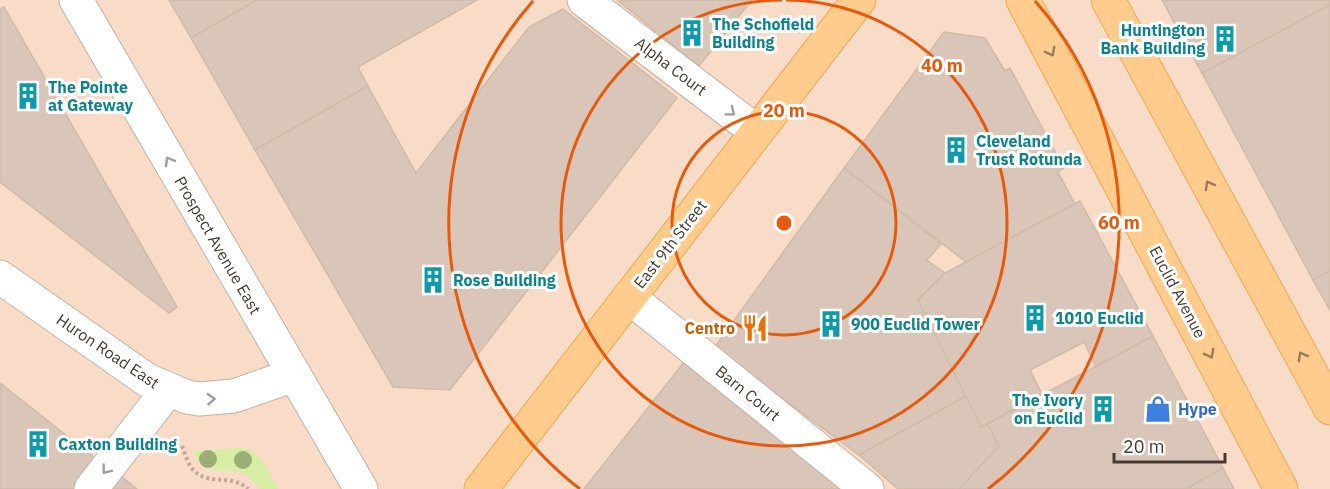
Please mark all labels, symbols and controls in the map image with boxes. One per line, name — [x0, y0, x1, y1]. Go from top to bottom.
place label: The Schofield Building — [712, 14, 814, 52]
building icon: The Schofield Building — [677, 18, 707, 48]
place label: Huntington Bank Building — [1100, 20, 1205, 58]
building icon: Huntington Bank Building — [1210, 24, 1240, 54]
street label: Alpha Court — [631, 32, 711, 100]
one-way arrow — [1044, 45, 1055, 56]
text: 40 m — [921, 54, 963, 77]
place label: The Pointe at Gateway — [48, 77, 134, 115]
building icon: The Pointe at Gateway — [13, 81, 43, 111]
text: 20 m — [763, 99, 805, 122]
one-way arrow — [724, 104, 735, 115]
place label: Cleveland Trust Rotunda — [976, 131, 1082, 169]
building icon: Cleveland Trust Rotunda — [941, 135, 971, 165]
one-way arrow — [165, 157, 177, 167]
street label: Prospect Avenue East — [170, 172, 266, 318]
one-way arrow — [1205, 181, 1216, 191]
street label: East 9th Street — [629, 196, 711, 292]
text: 60 m — [1098, 211, 1140, 234]
centre of rings — [774, 213, 794, 233]
street label: Euclid Avenue — [1145, 243, 1211, 342]
building icon: Rose Building — [418, 265, 448, 295]
place label: Rose Building — [453, 270, 556, 290]
building icon: 1010 Euclid — [1020, 303, 1050, 333]
place label: 1010 Euclid — [1055, 308, 1144, 328]
street label: Huron Road East — [53, 309, 163, 393]
building icon: 900 Euclid Tower — [816, 309, 846, 339]
restaurant icon: Centro — [740, 313, 770, 343]
place label: 900 Euclid Tower — [851, 314, 980, 334]
place label: Centro — [685, 318, 735, 338]
one-way arrow — [1203, 348, 1214, 359]
one-way arrow — [1298, 352, 1309, 363]
street label: Barn Court — [712, 361, 784, 425]
place label: The Ivory on Euclid — [1012, 390, 1083, 428]
one-way arrow — [207, 392, 216, 405]
building icon: The Ivory on Euclid — [1088, 394, 1118, 424]
shop icon: Hype — [1143, 394, 1173, 424]
place label: Hype — [1178, 399, 1217, 419]
scale bar — [1114, 426, 1225, 464]
building icon: Caxton Building — [23, 429, 53, 459]
place label: Caxton Building — [58, 434, 177, 454]
text: 20 m — [1123, 435, 1165, 458]
one-way arrow — [103, 463, 114, 474]

